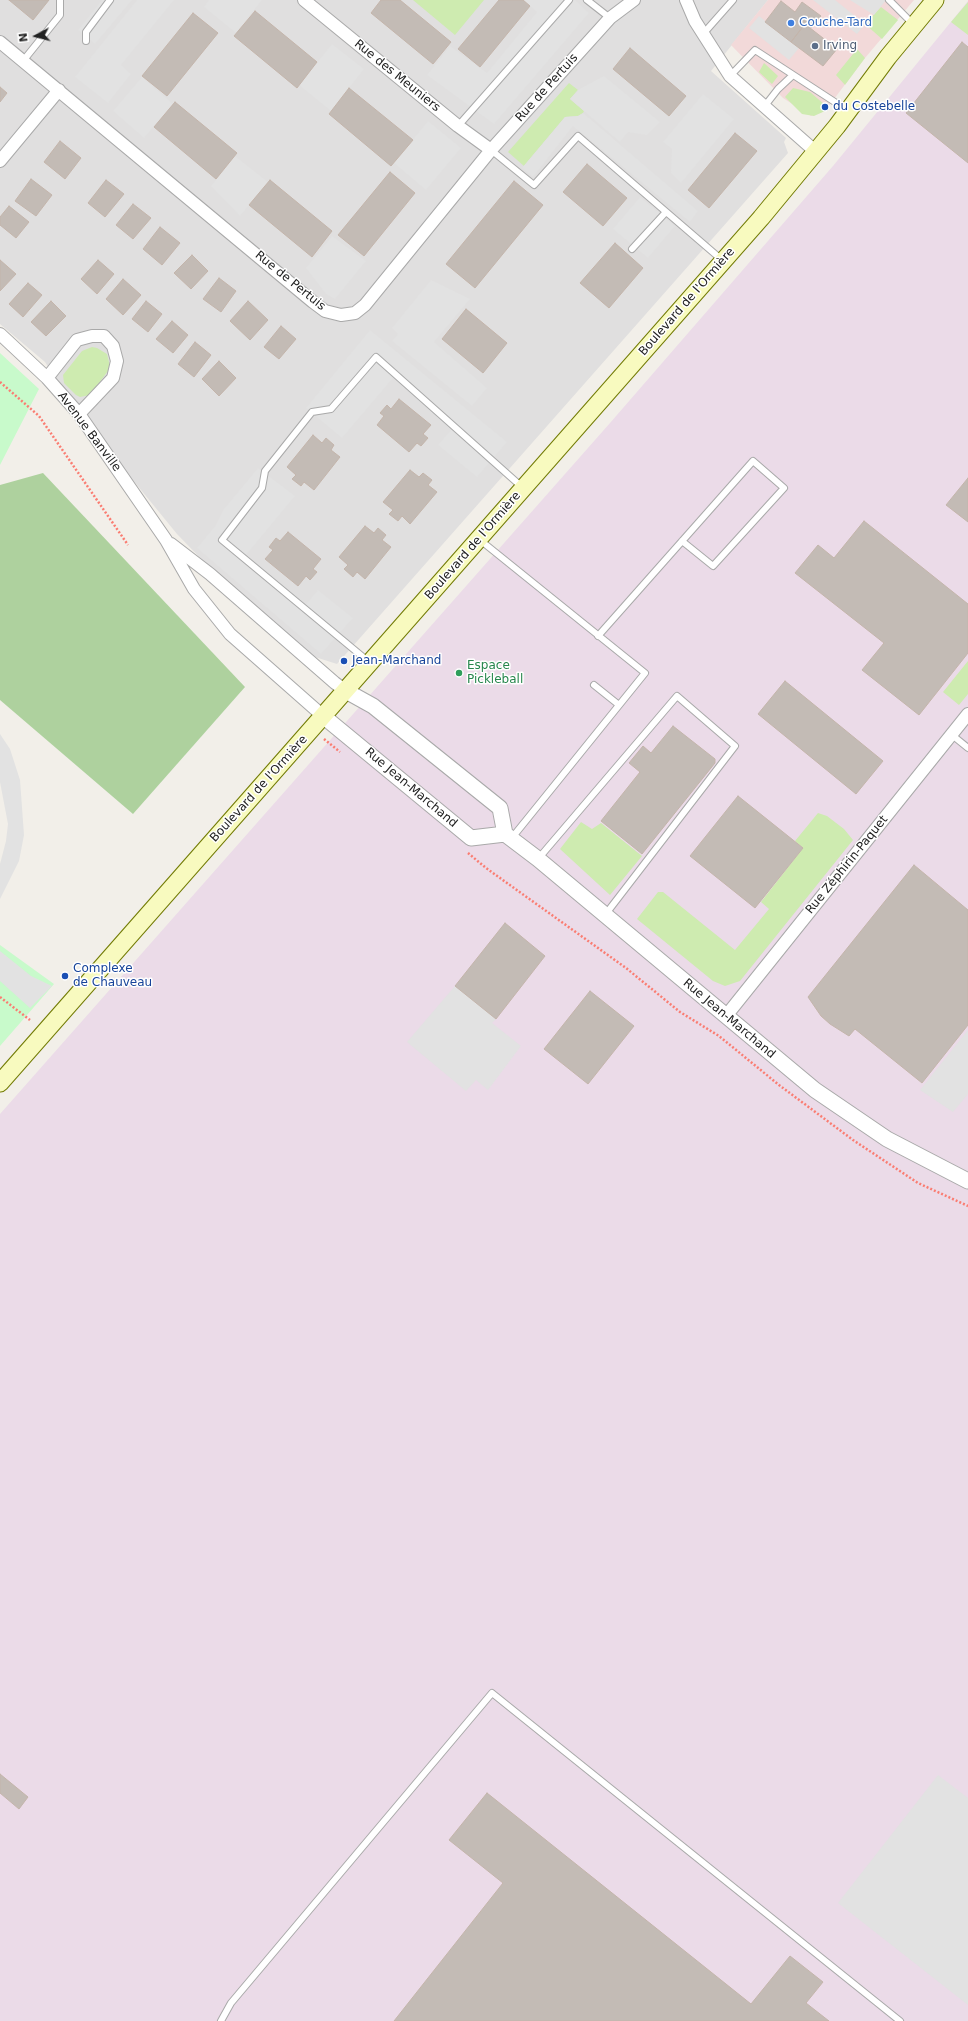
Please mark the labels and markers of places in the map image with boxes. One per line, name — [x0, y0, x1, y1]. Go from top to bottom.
place label: Couche-Tard — [799, 16, 872, 30]
marker: Couche-Tard — [786, 18, 796, 28]
place label: Irving — [823, 39, 857, 53]
marker: Irving — [810, 41, 820, 51]
place label: du Costebelle — [833, 100, 915, 114]
marker: du Costebelle — [820, 102, 830, 112]
place label: Jean-Marchand — [352, 654, 441, 668]
marker: Jean-Marchand — [339, 656, 349, 666]
place label: Espace Pickleball — [467, 659, 523, 687]
marker: Espace Pickleball — [454, 668, 464, 678]
place label: Complexe de Chauveau — [73, 962, 152, 990]
marker: Complexe de Chauveau — [60, 971, 70, 981]

